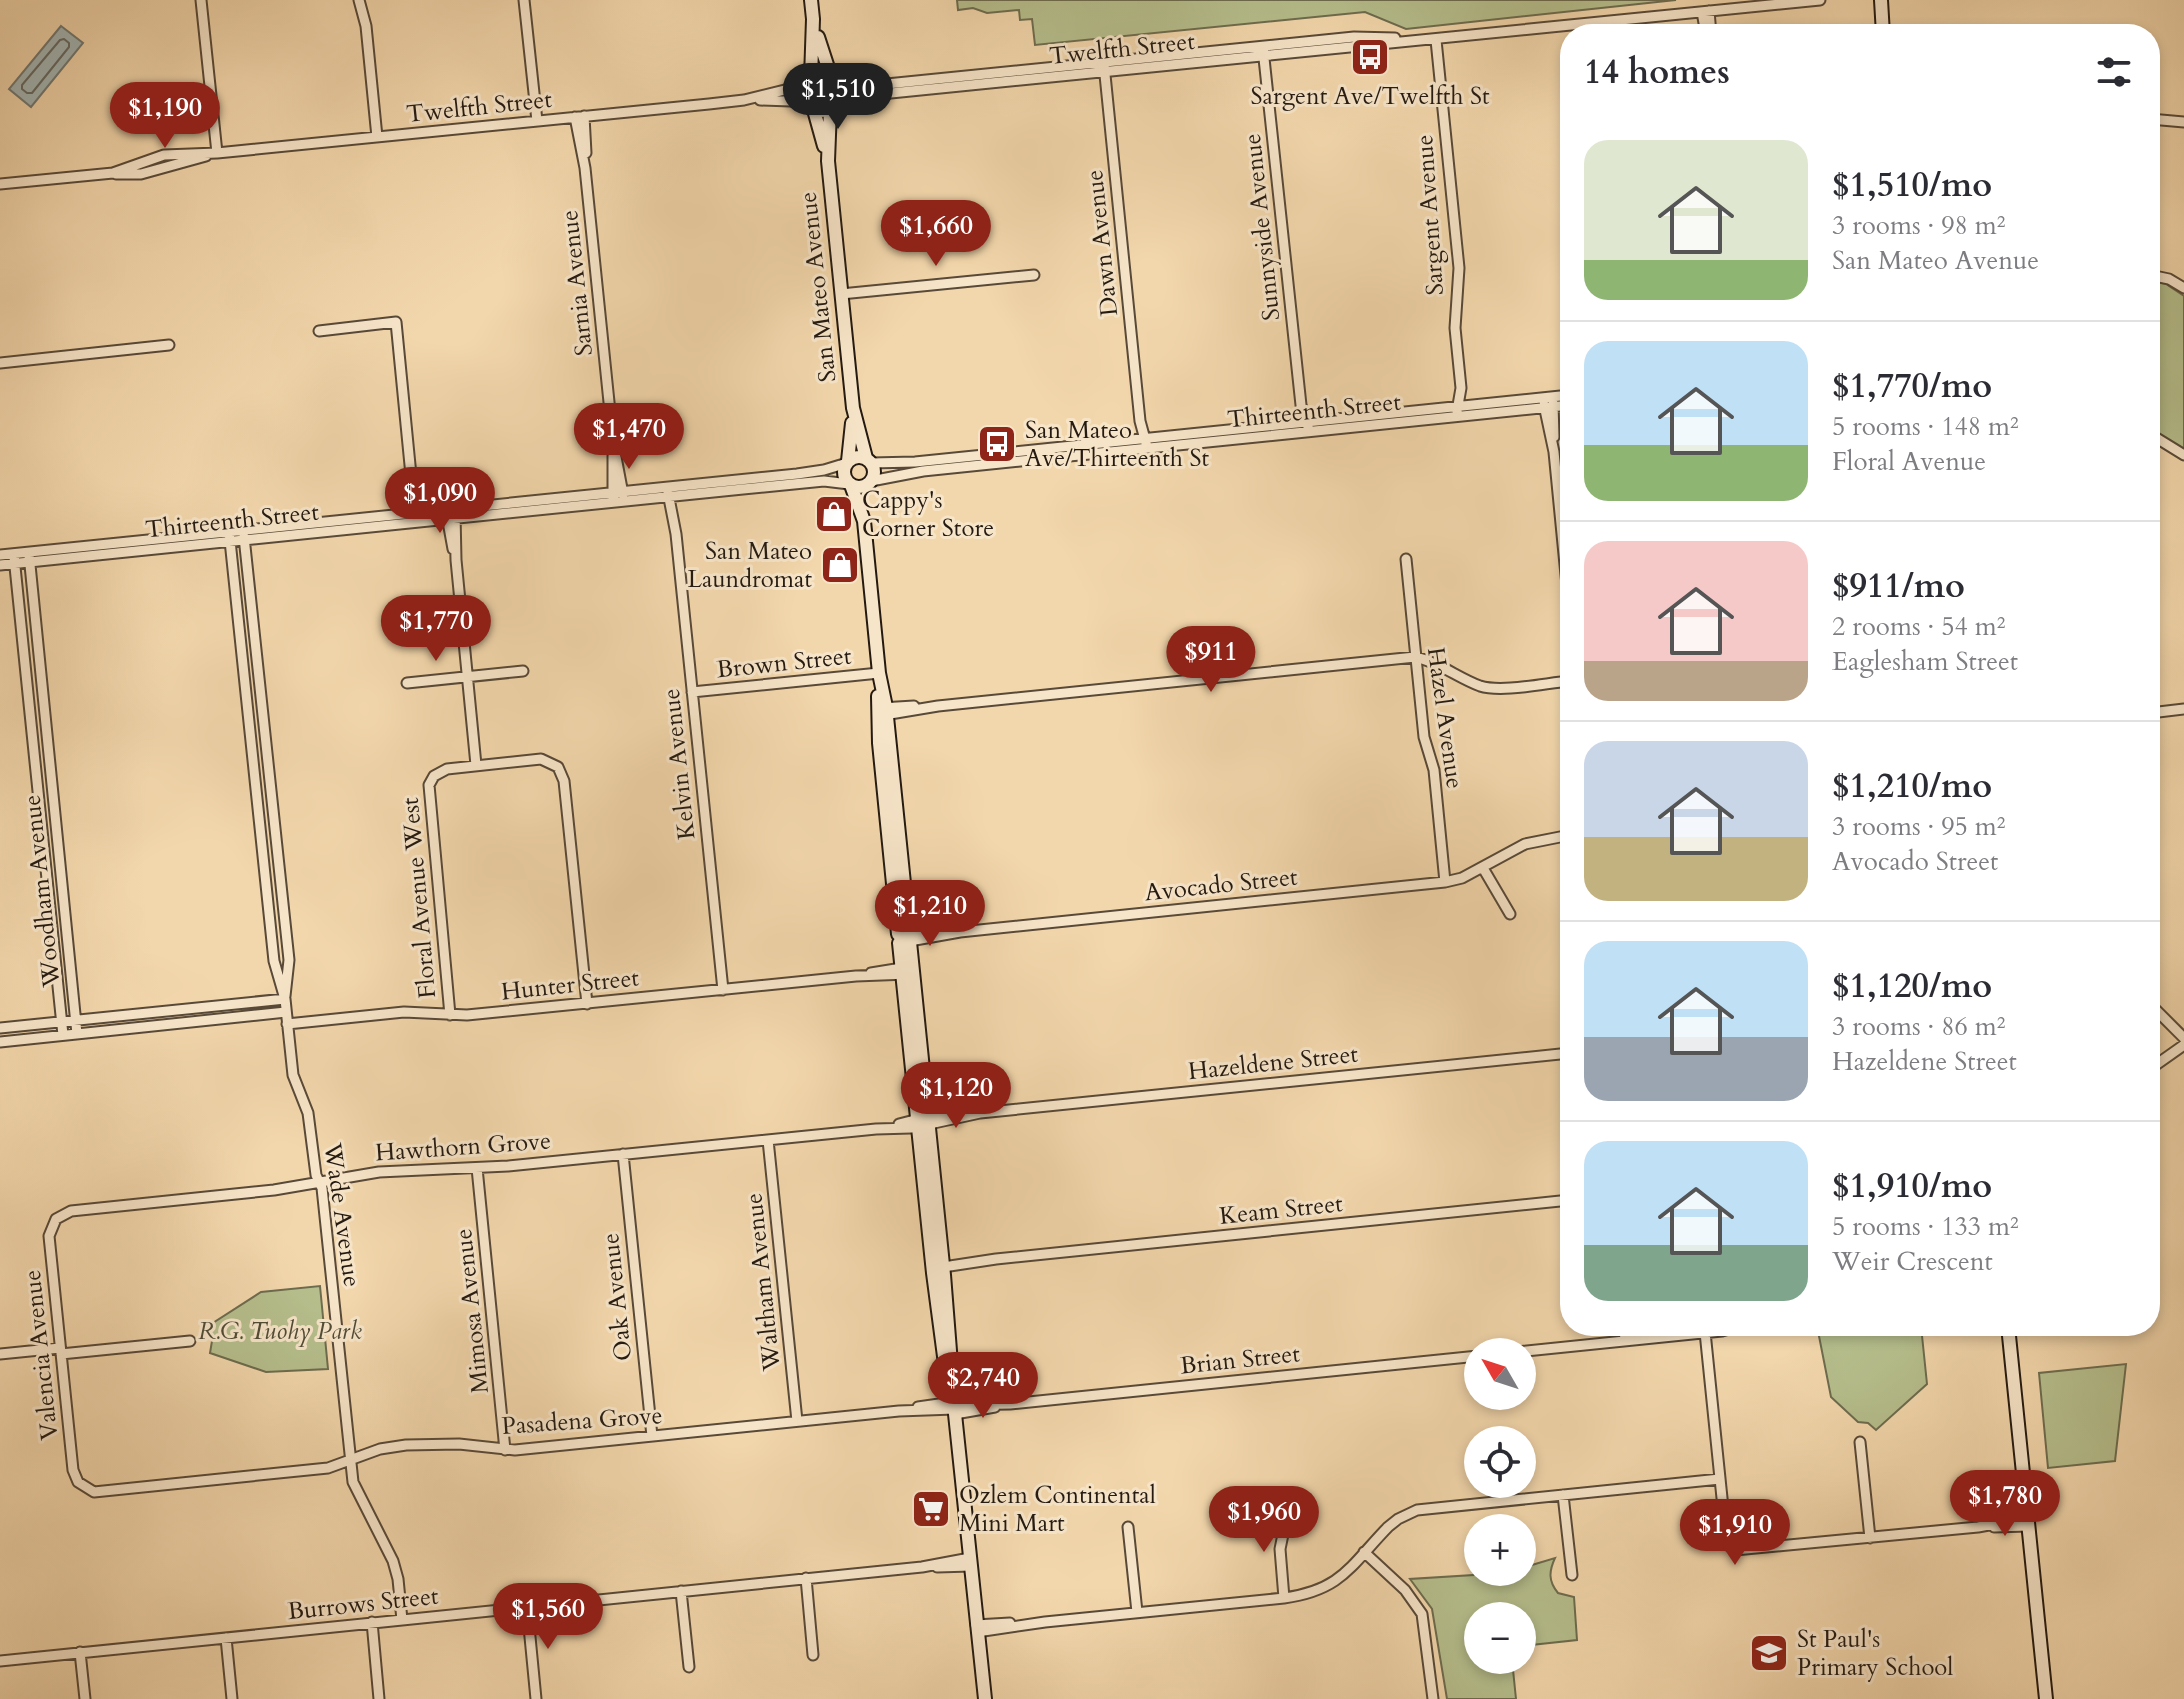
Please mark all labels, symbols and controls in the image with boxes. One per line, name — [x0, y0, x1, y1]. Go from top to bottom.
street label: Twelfth Street — [1048, 25, 1197, 73]
bus stop icon: Sargent Ave/Twelfth St — [1349, 36, 1391, 78]
text: 14 homes — [1584, 49, 1730, 95]
icon: filters — [2092, 50, 2136, 94]
pin: $1,510 — [773, 63, 903, 131]
text: $1,510 — [801, 71, 875, 106]
place label: Sargent Ave/Twelfth St — [1250, 80, 1490, 113]
pin: $1,190 — [100, 82, 230, 150]
street label: Twelfth Street — [405, 83, 554, 131]
text: $1,190 — [128, 90, 202, 125]
street label: Sunnyside Avenue — [1236, 132, 1288, 322]
street label: Sargent Avenue — [1408, 134, 1452, 296]
text: $1,510/mo — [1832, 162, 1992, 208]
street label: Dawn Avenue — [1078, 168, 1126, 318]
icon: home — [1648, 172, 1744, 268]
street label: San Mateo Avenue — [792, 190, 844, 384]
pin: $1,660 — [871, 200, 1001, 268]
text: $1,660 — [899, 208, 973, 243]
text: 3 rooms · 98 m² — [1832, 208, 2005, 243]
street label: Sarnia Avenue — [553, 209, 601, 357]
text: San Mateo Avenue — [1832, 243, 2039, 278]
text: $1,770/mo — [1832, 363, 1992, 409]
icon: home — [1648, 373, 1744, 469]
street label: Thirteenth Street — [1226, 385, 1403, 437]
pin: $1,470 — [564, 403, 694, 471]
text: 5 rooms · 148 m² — [1832, 409, 2019, 444]
text: $1,470 — [592, 411, 666, 446]
place label: San Mateo Ave/Thirteenth St — [1025, 414, 1209, 475]
bus stop icon: San Mateo Ave/Thirteenth St — [976, 423, 1018, 465]
text: Floral Avenue — [1832, 444, 1986, 479]
pin: $1,090 — [375, 467, 505, 535]
text: $1,090 — [403, 475, 477, 510]
place label: Cappy's Corner Store — [862, 484, 994, 545]
shop icon: Cappy's Corner Store — [813, 493, 855, 535]
street label: Thirteenth Street — [144, 495, 321, 547]
place label: San Mateo Laundromat — [688, 535, 812, 596]
shop icon: San Mateo Laundromat — [819, 544, 861, 586]
text: $911/mo — [1832, 563, 1965, 609]
icon: home — [1648, 573, 1744, 669]
pin: $1,770 — [371, 595, 501, 663]
text: $1,770 — [399, 603, 473, 638]
text: 2 rooms · 54 m² — [1832, 609, 2005, 644]
pin: $911 — [1164, 626, 1258, 694]
text: $911 — [1184, 634, 1238, 669]
street label: Brown Street — [715, 639, 853, 686]
text: Eaglesham Street — [1832, 644, 2018, 679]
street label: Hazel Avenue — [1419, 645, 1471, 791]
street label: Kelvin Avenue — [655, 687, 703, 841]
text: $1,210/mo — [1832, 763, 1992, 809]
icon: home — [1648, 773, 1744, 869]
street label: Woodham Avenue — [15, 793, 69, 990]
street label: Floral Avenue West — [394, 796, 444, 1000]
text: 3 rooms · 95 m² — [1832, 809, 2005, 844]
text: Avocado Street — [1832, 844, 1998, 879]
street label: Avocado Street — [1143, 861, 1299, 909]
pin: $1,210 — [865, 880, 995, 948]
text: $1,210 — [893, 888, 967, 923]
street label: Hunter Street — [500, 961, 641, 1009]
text: $1,120/mo — [1832, 963, 1992, 1009]
icon: home — [1648, 973, 1744, 1069]
text: 3 rooms · 86 m² — [1832, 1009, 2005, 1044]
street label: Hazeldene Street — [1186, 1038, 1360, 1088]
text: Hazeldene Street — [1832, 1044, 2017, 1079]
pin: $1,120 — [891, 1062, 1021, 1130]
text: $1,120 — [919, 1070, 993, 1105]
street label: Hawthorn Grove — [374, 1124, 552, 1170]
street label: Wade Avenue — [315, 1140, 368, 1289]
text: $1,910/mo — [1832, 1163, 1992, 1209]
icon: home — [1648, 1173, 1744, 1269]
street label: Keam Street — [1218, 1187, 1345, 1233]
street label: Waltham Avenue — [737, 1191, 789, 1374]
text: 5 rooms · 133 m² — [1832, 1209, 2019, 1244]
street label: Mimosa Avenue — [447, 1227, 497, 1395]
street label: Oak Avenue — [594, 1232, 640, 1362]
text: Weir Crescent — [1832, 1244, 1993, 1279]
street label: Valencia Avenue — [16, 1268, 66, 1442]
park label: R.G. Tuohy Park — [198, 1315, 362, 1348]
street label: Brian Street — [1179, 1337, 1302, 1383]
north arrow — [1464, 1338, 1536, 1410]
map controls — [1464, 1338, 1536, 1674]
pin: $2,740 — [918, 1352, 1048, 1420]
text: $2,740 — [946, 1360, 1020, 1395]
street label: Pasadena Grove — [501, 1399, 663, 1443]
button: locate — [1464, 1426, 1536, 1498]
pin: $1,780 — [1940, 1470, 2070, 1538]
text: $1,780 — [1968, 1478, 2042, 1513]
place label: Ozlem Continental Mini Mart — [959, 1479, 1156, 1540]
pin: $1,960 — [1199, 1486, 1329, 1554]
supermarket icon: Ozlem Continental Mini Mart — [910, 1488, 952, 1530]
text: $1,960 — [1227, 1494, 1301, 1529]
pin: $1,910 — [1670, 1499, 1800, 1567]
text: $1,910 — [1698, 1507, 1772, 1542]
button: + — [1464, 1514, 1536, 1586]
street label: Burrows Street — [286, 1580, 440, 1628]
pin: $1,560 — [483, 1583, 613, 1651]
text: $1,560 — [511, 1591, 585, 1626]
button: − — [1464, 1602, 1536, 1674]
place label: St Paul's Primary School — [1797, 1623, 1953, 1684]
school or university icon: St Paul's Primary School — [1748, 1632, 1790, 1674]

